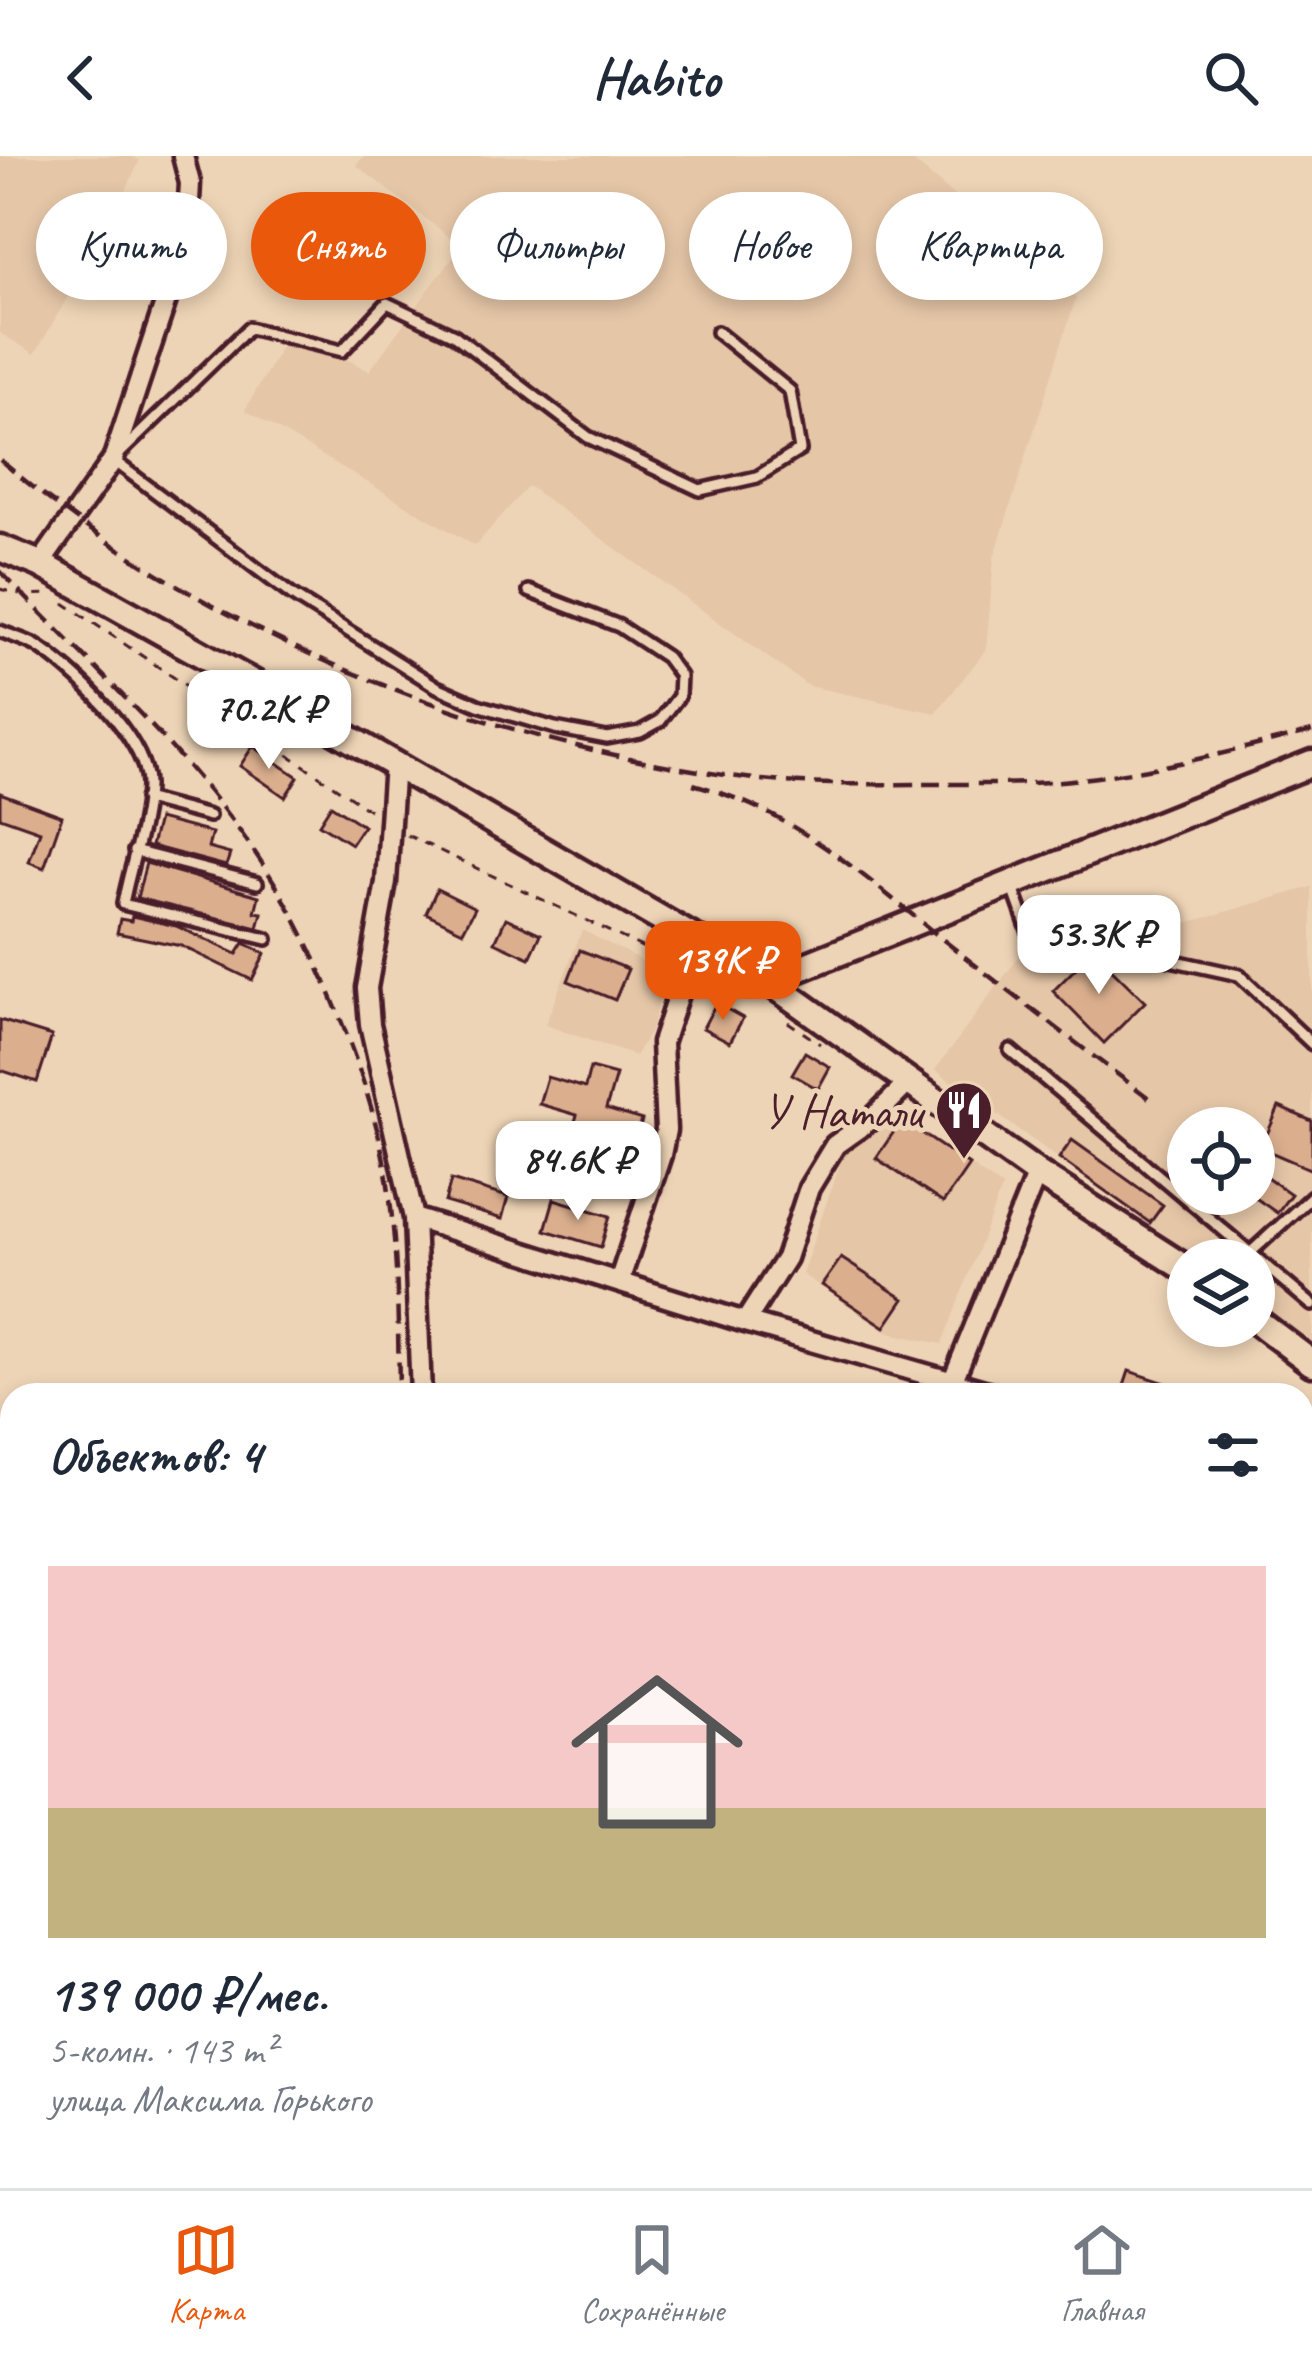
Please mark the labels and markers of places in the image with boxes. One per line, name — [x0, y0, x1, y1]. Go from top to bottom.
pin: 70.2K ₽ — [158, 670, 380, 772]
pin: 53.3K ₽ — [988, 895, 1210, 997]
pin: 139K ₽ — [625, 921, 821, 1023]
restaurant icon: У Натали — [933, 1079, 995, 1161]
place label: У Натали — [763, 1081, 926, 1141]
pin: 84.6K ₽ — [467, 1121, 689, 1223]

